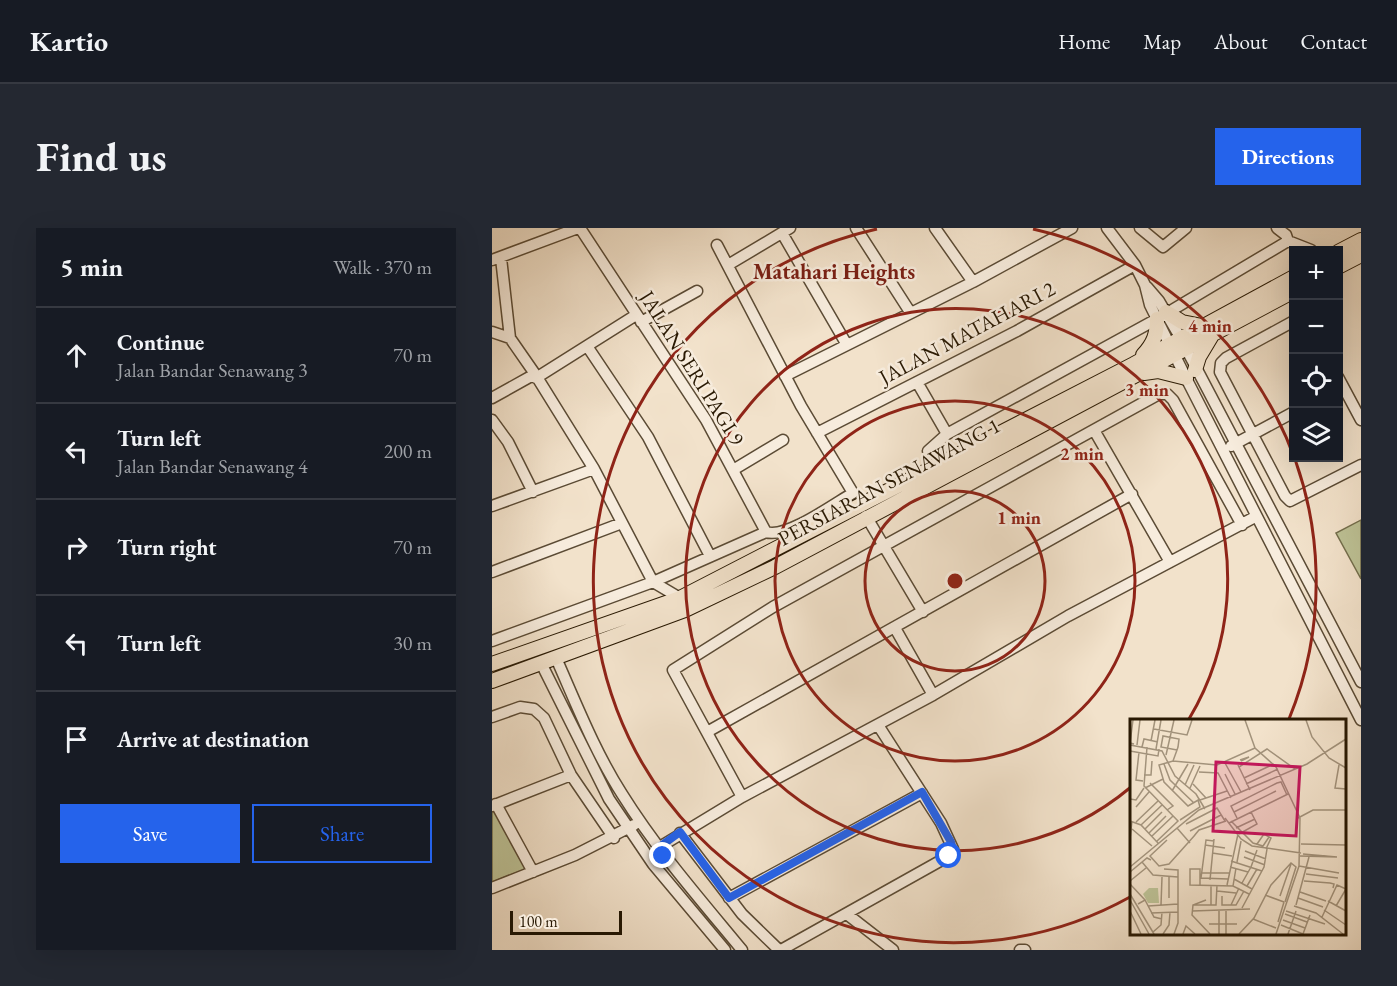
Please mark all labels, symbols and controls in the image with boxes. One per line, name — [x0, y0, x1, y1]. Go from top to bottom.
text: Kartio — [30, 23, 108, 59]
text: Home — [1058, 28, 1110, 55]
text: Map — [1143, 28, 1181, 55]
text: About — [1214, 28, 1267, 55]
text: Contact — [1300, 28, 1367, 55]
button: Directions — [1215, 128, 1361, 185]
text: Find us — [36, 129, 167, 184]
map controls — [1289, 246, 1343, 462]
button: + — [1289, 246, 1343, 300]
text: 5 min — [60, 250, 123, 284]
text: Walk · 370 m — [333, 254, 432, 280]
district label: Matahari Heights — [753, 257, 915, 286]
street label: JALAN MATAHARI 2 — [872, 275, 1059, 391]
street label: JALAN SERI PAGI 9 — [633, 284, 751, 450]
button: − — [1289, 300, 1343, 354]
text: 4 min — [1188, 314, 1232, 337]
text: Continue — [117, 328, 204, 357]
icon: ahead — [60, 339, 93, 372]
text: 70 m — [393, 342, 432, 368]
button: locate — [1289, 354, 1343, 408]
text: Jalan Bandar Senawang 3 — [117, 357, 308, 383]
text: 3 min — [1125, 378, 1169, 401]
button: layers — [1289, 408, 1343, 462]
street label: PERSIARAN SENAWANG 1 — [773, 411, 1005, 552]
text: Turn left — [117, 424, 201, 453]
icon: left — [60, 435, 93, 468]
text: 200 m — [384, 438, 432, 464]
text: 2 min — [1060, 442, 1104, 465]
text: Jalan Bandar Senawang 4 — [117, 453, 308, 479]
text: 1 min — [997, 506, 1041, 529]
icon: right — [60, 531, 93, 564]
text: Turn right — [117, 533, 216, 562]
text: 70 m — [393, 534, 432, 560]
centre of rings — [945, 571, 965, 591]
icon: left — [60, 627, 93, 660]
text: Turn left — [117, 629, 201, 658]
text: 30 m — [393, 630, 432, 656]
inset map — [1130, 719, 1346, 935]
icon: arrive — [60, 723, 93, 756]
text: Arrive at destination — [117, 725, 309, 754]
button: Save — [60, 804, 240, 863]
button: Share — [252, 804, 432, 863]
route end — [649, 842, 675, 868]
route start — [935, 842, 961, 868]
scale bar — [510, 908, 622, 936]
text: 100 m — [519, 911, 558, 932]

